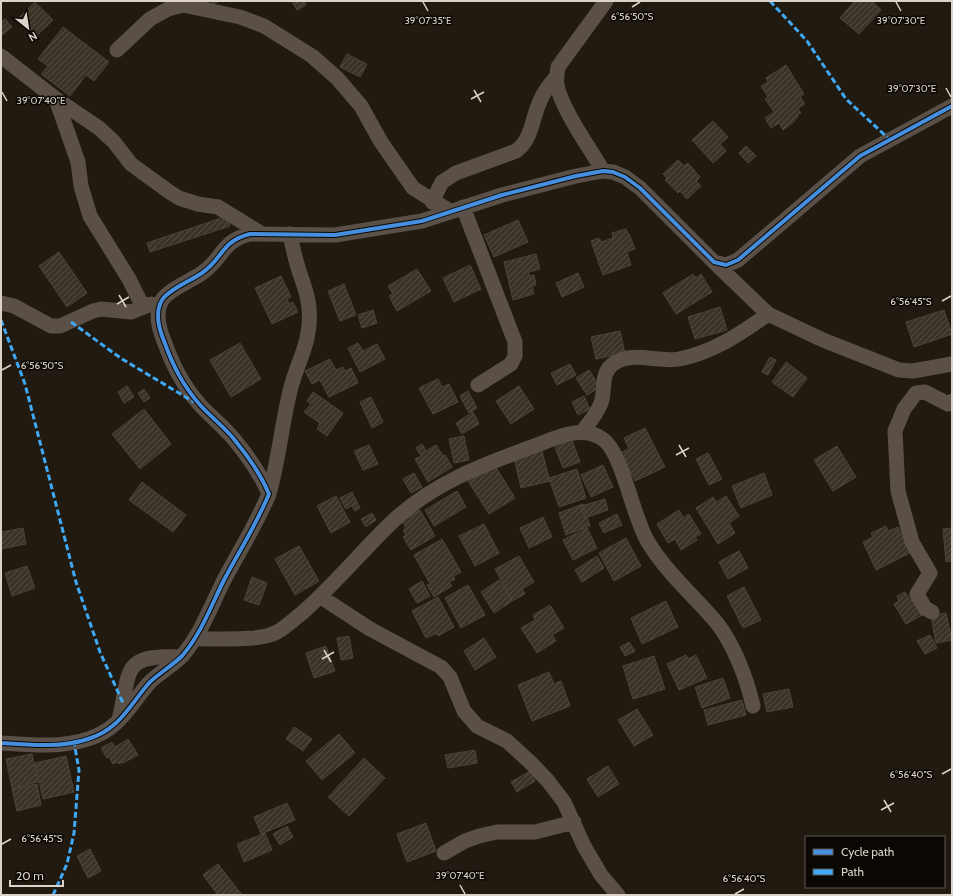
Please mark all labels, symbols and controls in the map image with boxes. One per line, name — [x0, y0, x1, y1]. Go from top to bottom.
north arrow — [8, 8, 48, 48]
text: 6°56'50"S — [611, 10, 654, 23]
text: 39°07'35"E — [404, 14, 452, 27]
text: 39°07'30"E — [877, 14, 926, 27]
text: N — [26, 29, 40, 45]
text: 39°07'30"E — [888, 82, 937, 95]
text: 39°07'40"E — [17, 94, 66, 107]
text: 6°56'45"S — [890, 295, 932, 308]
text: 6°56'50"S — [21, 359, 64, 372]
text: 6°56'40"S — [890, 768, 933, 781]
text: 6°56'45"S — [21, 832, 63, 845]
legend — [805, 836, 945, 888]
text: Cycle path — [841, 844, 894, 859]
scale bar — [10, 862, 63, 888]
text: Path — [841, 864, 864, 879]
text: 20 m — [16, 868, 44, 883]
text: 39°07'40"E — [436, 869, 485, 882]
text: 6°56'40"S — [723, 872, 766, 885]

